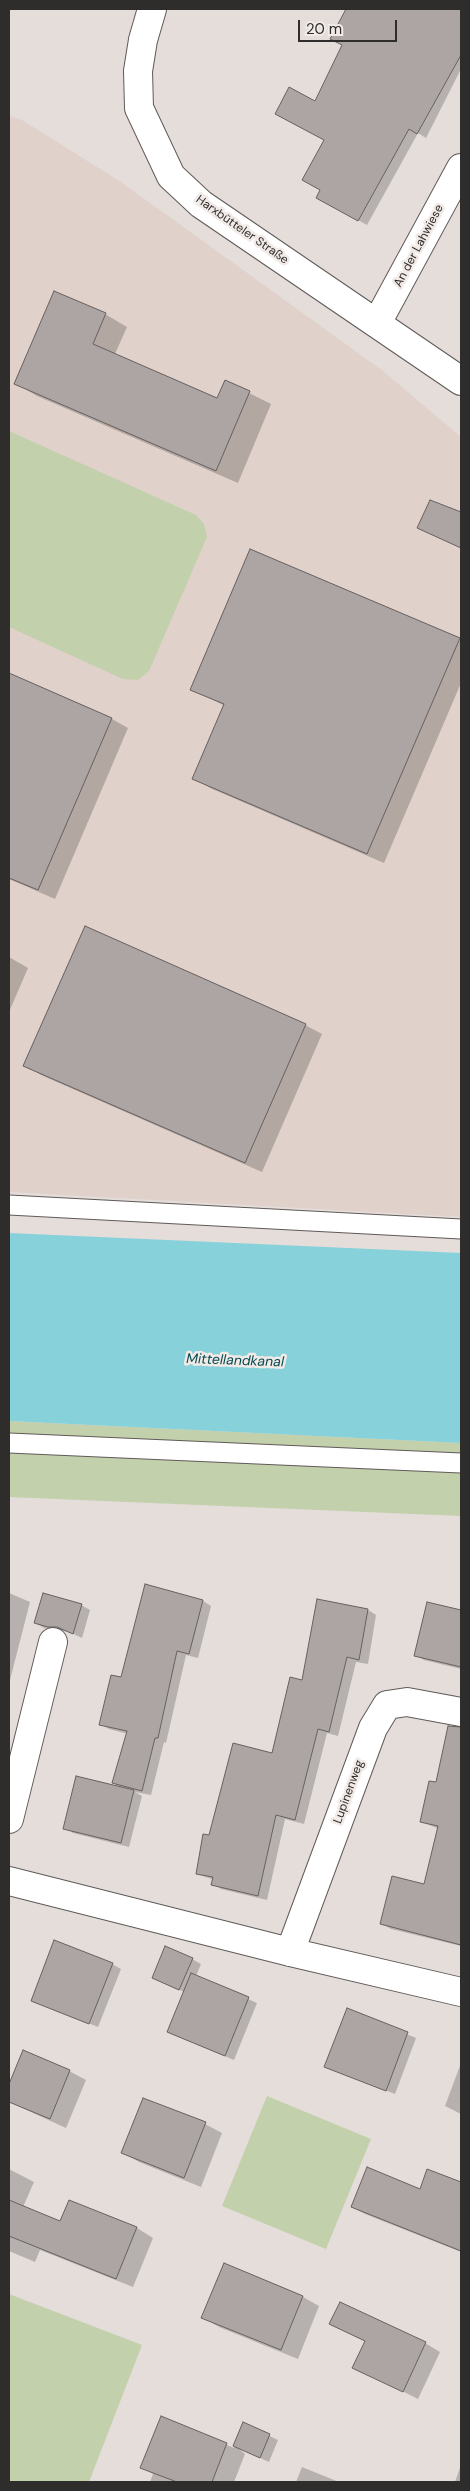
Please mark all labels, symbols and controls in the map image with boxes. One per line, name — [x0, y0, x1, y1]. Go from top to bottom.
scale bar — [300, 10, 399, 42]
text: 20 m — [306, 19, 342, 39]
street label: Harxbütteler Straße — [193, 193, 291, 267]
street label: An der Lahwiese — [391, 202, 447, 290]
water label: Mittellandkanal — [186, 1351, 284, 1371]
street label: Lupinenweg — [331, 1758, 367, 1826]

